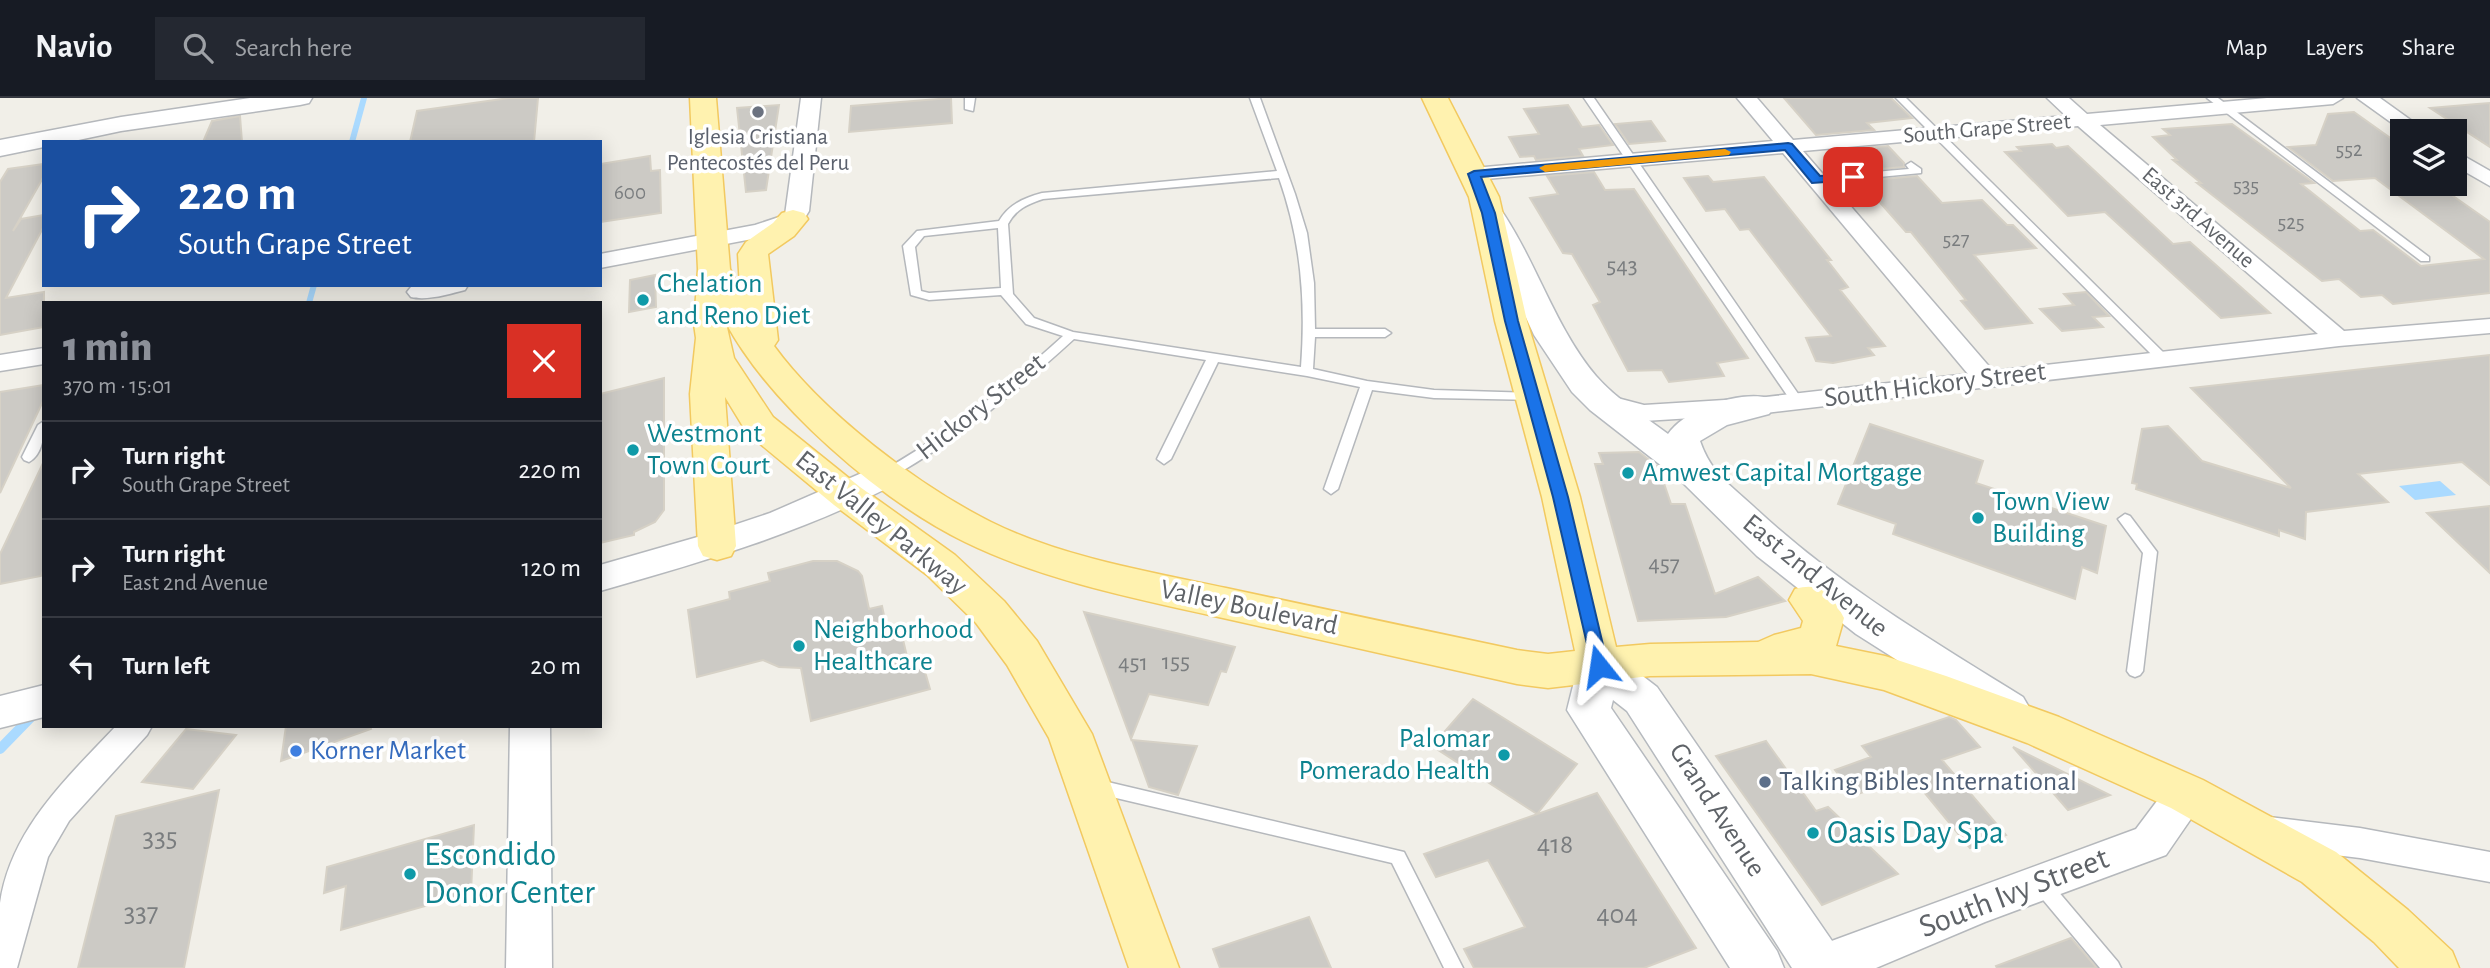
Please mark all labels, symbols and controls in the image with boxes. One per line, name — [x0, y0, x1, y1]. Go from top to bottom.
search box — [155, 17, 645, 80]
icon: search — [179, 29, 217, 67]
text: Navio — [35, 31, 113, 64]
text: Search here — [235, 35, 352, 61]
text: Map — [2225, 36, 2267, 60]
text: Layers — [2305, 36, 2364, 60]
text: Share — [2402, 36, 2455, 60]
marker: Iglesia Cristiana Pentecostés del Peru — [750, 104, 766, 120]
street label: South Grape Street — [1902, 110, 2072, 148]
map controls — [2390, 119, 2467, 196]
button: layers — [2390, 119, 2467, 196]
place label: Iglesia Cristiana Pentecostés del Peru — [667, 126, 849, 175]
house number: 552 — [2335, 139, 2363, 160]
pin — [1823, 147, 1883, 207]
icon: arrive — [1834, 158, 1872, 196]
street label: East 3rd Avenue — [2137, 163, 2259, 273]
icon: right — [63, 168, 154, 259]
text: 220 m — [178, 170, 297, 219]
house number: 535 — [2233, 175, 2259, 196]
house number: 600 — [614, 182, 646, 203]
house number: 525 — [2277, 212, 2305, 233]
text: South Grape Street — [178, 228, 412, 260]
house number: 527 — [1942, 229, 1970, 250]
house number: 543 — [1606, 254, 1638, 278]
place label: Chelation and Reno Diet — [657, 270, 810, 330]
marker: Chelation and Reno Diet — [635, 292, 651, 308]
button: close — [507, 324, 581, 398]
text: 1 min — [63, 326, 152, 368]
street label: Hickory Street — [912, 348, 1050, 466]
street label: South Hickory Street — [1823, 357, 2048, 412]
text: 370 m · 15:01 — [63, 375, 172, 398]
place label: Westmont Town Court — [647, 420, 770, 480]
marker: Westmont Town Court — [625, 442, 641, 458]
text: Turn right — [122, 443, 225, 469]
street label: East Valley Parkway — [790, 446, 972, 600]
icon: right — [63, 451, 101, 489]
text: 220 m — [519, 457, 581, 483]
place label: Amwest Capital Mortgage — [1642, 459, 1922, 487]
marker: Amwest Capital Mortgage — [1620, 465, 1636, 481]
text: South Grape Street — [122, 474, 290, 497]
place label: Town View Building — [1992, 488, 2110, 548]
street label: East 2nd Avenue — [1737, 509, 1893, 643]
marker: Town View Building — [1970, 510, 1986, 526]
text: Turn right — [122, 541, 225, 567]
icon: right — [63, 549, 101, 587]
house number: 457 — [1648, 552, 1680, 576]
text: 120 m — [521, 555, 581, 581]
text: East 2nd Avenue — [122, 572, 268, 595]
street label: Valley Boulevard — [1158, 576, 1340, 640]
place label: Neighborhood Healthcare — [813, 616, 973, 676]
position arrow — [1562, 629, 1636, 703]
marker: Neighborhood Healthcare — [791, 638, 807, 654]
icon: left — [63, 647, 101, 685]
house number: 155 — [1162, 650, 1190, 674]
house number: 451 — [1118, 651, 1148, 675]
text: Turn left — [122, 653, 210, 679]
text: 20 m — [530, 653, 581, 679]
place label: Palomar Pomerado Health — [1298, 725, 1490, 785]
place label: Korner Market — [310, 737, 466, 765]
street label: Grand Avenue — [1664, 738, 1770, 882]
marker: Korner Market — [288, 743, 304, 759]
marker: Palomar Pomerado Health — [1496, 747, 1512, 763]
place label: Talking Bibles International — [1779, 768, 2077, 796]
marker: Talking Bibles International — [1757, 774, 1773, 790]
place label: Oasis Day Spa — [1827, 817, 2004, 850]
house number: 335 — [143, 824, 177, 852]
marker: Oasis Day Spa — [1805, 825, 1821, 841]
house number: 418 — [1537, 831, 1573, 859]
place label: Escondido Donor Center — [424, 839, 595, 910]
street label: South Ivy Street — [1915, 842, 2114, 944]
marker: Escondido Donor Center — [402, 866, 418, 882]
house number: 337 — [124, 899, 158, 927]
house number: 404 — [1596, 901, 1638, 929]

